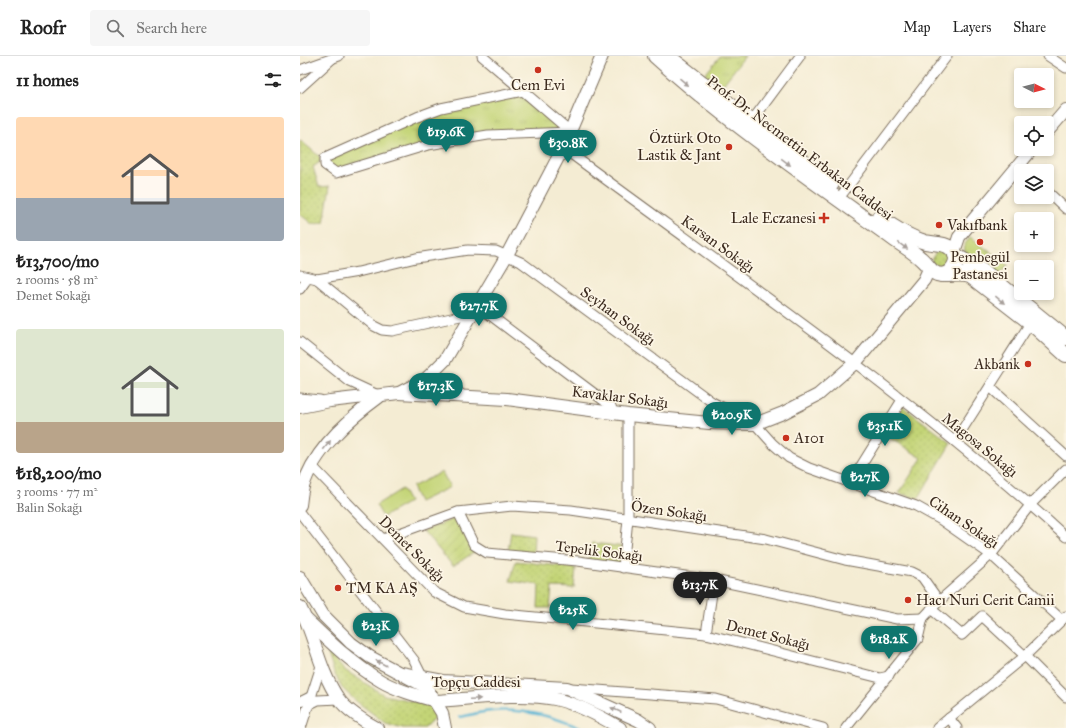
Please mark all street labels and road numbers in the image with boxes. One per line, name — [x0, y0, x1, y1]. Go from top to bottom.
street label: Prof. Dr. Necmettin Erbakan Caddesi — [703, 72, 897, 224]
street label: Karsan Sokağı — [678, 211, 758, 277]
street label: Seyhan Sokağı — [577, 283, 659, 349]
street label: Kavaklar Sokağı — [571, 382, 669, 412]
street label: Magosa Sokağı — [939, 409, 1021, 481]
street label: Cihan Sokağı — [925, 492, 1003, 552]
street label: Özen Sokağı — [630, 496, 708, 525]
street label: Demet Sokağı — [375, 512, 449, 586]
street label: Tepelik Sokağı — [554, 537, 644, 565]
street label: Demet Sokağı — [724, 616, 812, 654]
street label: Topçu Caddesi — [431, 673, 521, 691]

